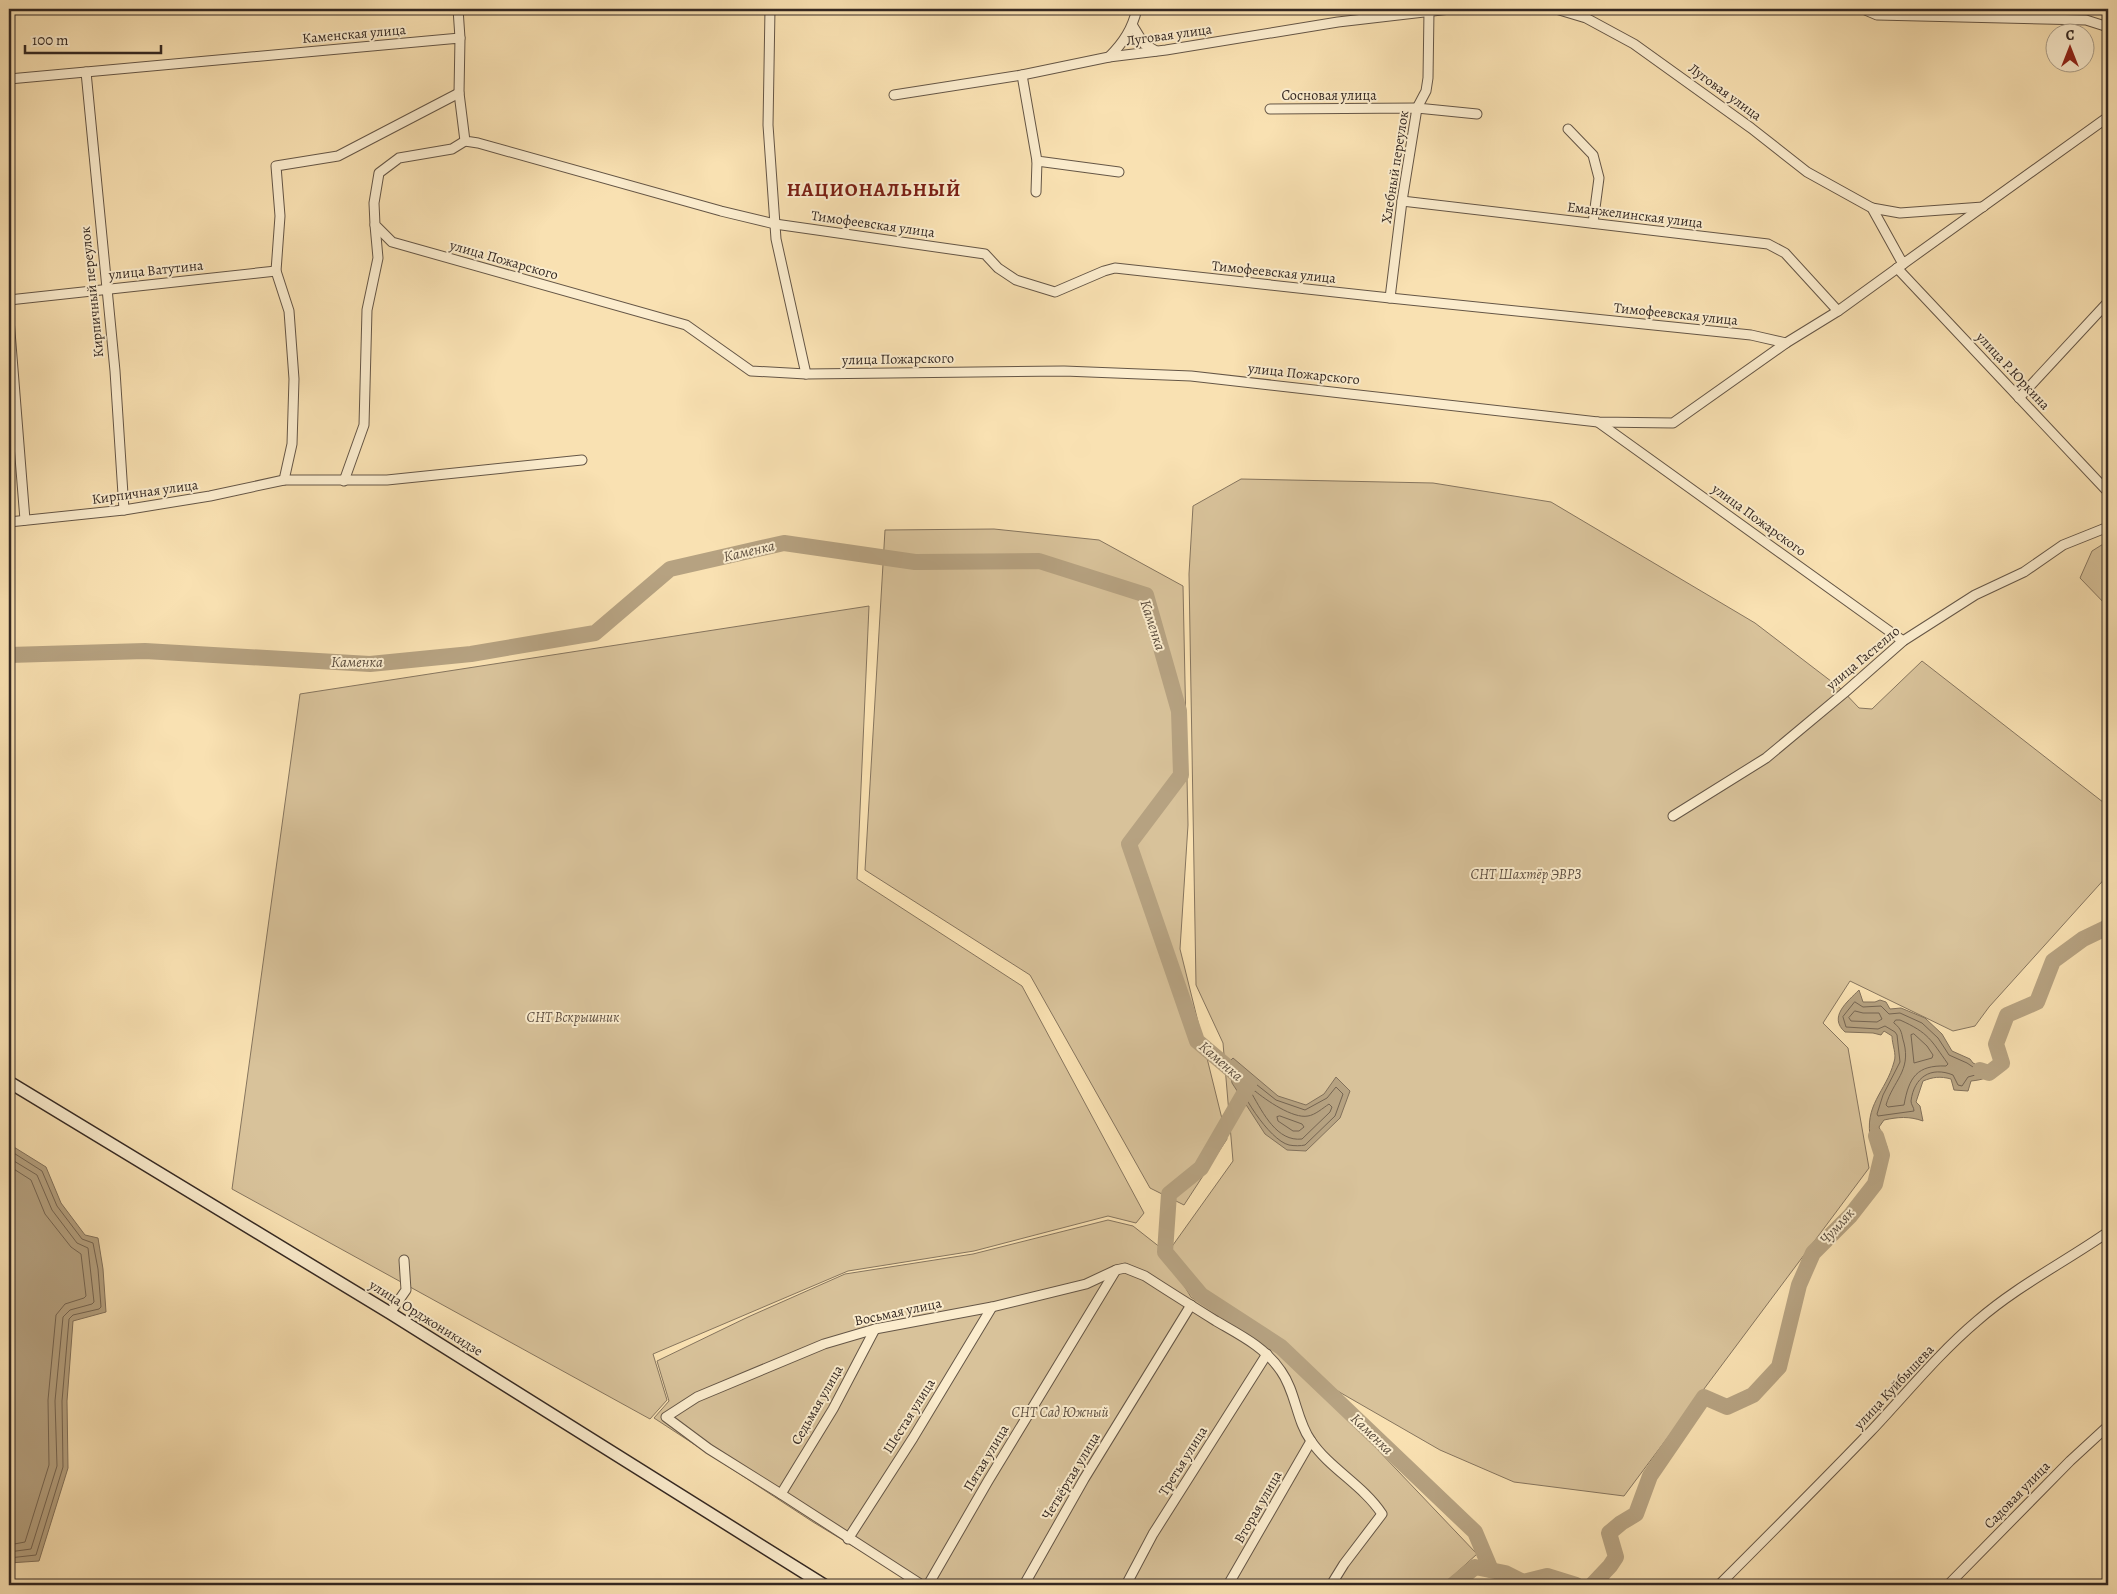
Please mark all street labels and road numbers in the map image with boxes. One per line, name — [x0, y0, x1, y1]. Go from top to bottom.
street label: Каменская улица — [301, 20, 407, 48]
street label: Луговая улица — [1125, 20, 1214, 50]
street label: Луговая улица — [1684, 59, 1766, 125]
street label: Сосновая улица — [1281, 86, 1377, 105]
street label: Хлебный переулок — [1377, 109, 1413, 225]
street label: Еманжелинская улица — [1566, 197, 1704, 233]
street label: Тимофеевская улица — [810, 206, 937, 242]
street label: Кирпичный переулок — [76, 226, 108, 358]
street label: улица Пожарского — [447, 235, 561, 285]
street label: улица Ватутина — [107, 256, 205, 285]
street label: Тимофеевская улица — [1211, 256, 1337, 288]
street label: Тимофеевская улица — [1613, 298, 1739, 330]
street label: улица Р.Юркина — [1971, 327, 2054, 414]
street label: улица Пожарского — [841, 349, 954, 369]
street label: улица Пожарского — [1246, 359, 1361, 389]
street label: Кирпичная улица — [91, 475, 200, 509]
street label: улица Пожарского — [1707, 479, 1810, 561]
street label: улица Гастелло — [1821, 622, 1904, 695]
street label: улица Орджоникидзе — [365, 1275, 487, 1361]
street label: Восьмая улица — [853, 1293, 944, 1331]
street label: улица Куйбышева — [1849, 1340, 1939, 1434]
street label: Седьмая улица — [787, 1361, 848, 1448]
street label: Шестая улица — [878, 1374, 940, 1457]
street label: Пятая улица — [959, 1421, 1014, 1495]
street label: Третья улица — [1154, 1422, 1212, 1499]
street label: Четвёртая улица — [1037, 1428, 1105, 1523]
street label: Садовая улица — [1980, 1457, 2055, 1533]
street label: Вторая улица — [1230, 1467, 1287, 1547]

